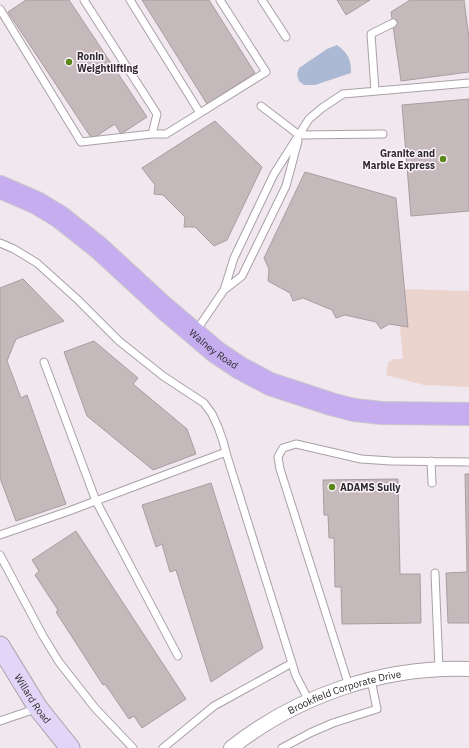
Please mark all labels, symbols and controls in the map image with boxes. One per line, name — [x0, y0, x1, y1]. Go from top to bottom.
place label: Ronin Weightlifting — [77, 50, 138, 75]
marker: Ronin Weightlifting — [64, 57, 74, 67]
place label: Granite and Marble Express — [363, 147, 435, 172]
marker: Granite and Marble Express — [438, 154, 448, 164]
street label: Walney Road — [187, 326, 241, 372]
place label: ADAMS Sully — [340, 481, 401, 494]
marker: ADAMS Sully — [327, 482, 337, 492]
street label: Brookfield Corporate Drive — [285, 667, 403, 717]
street label: Willard Road — [12, 671, 54, 726]

